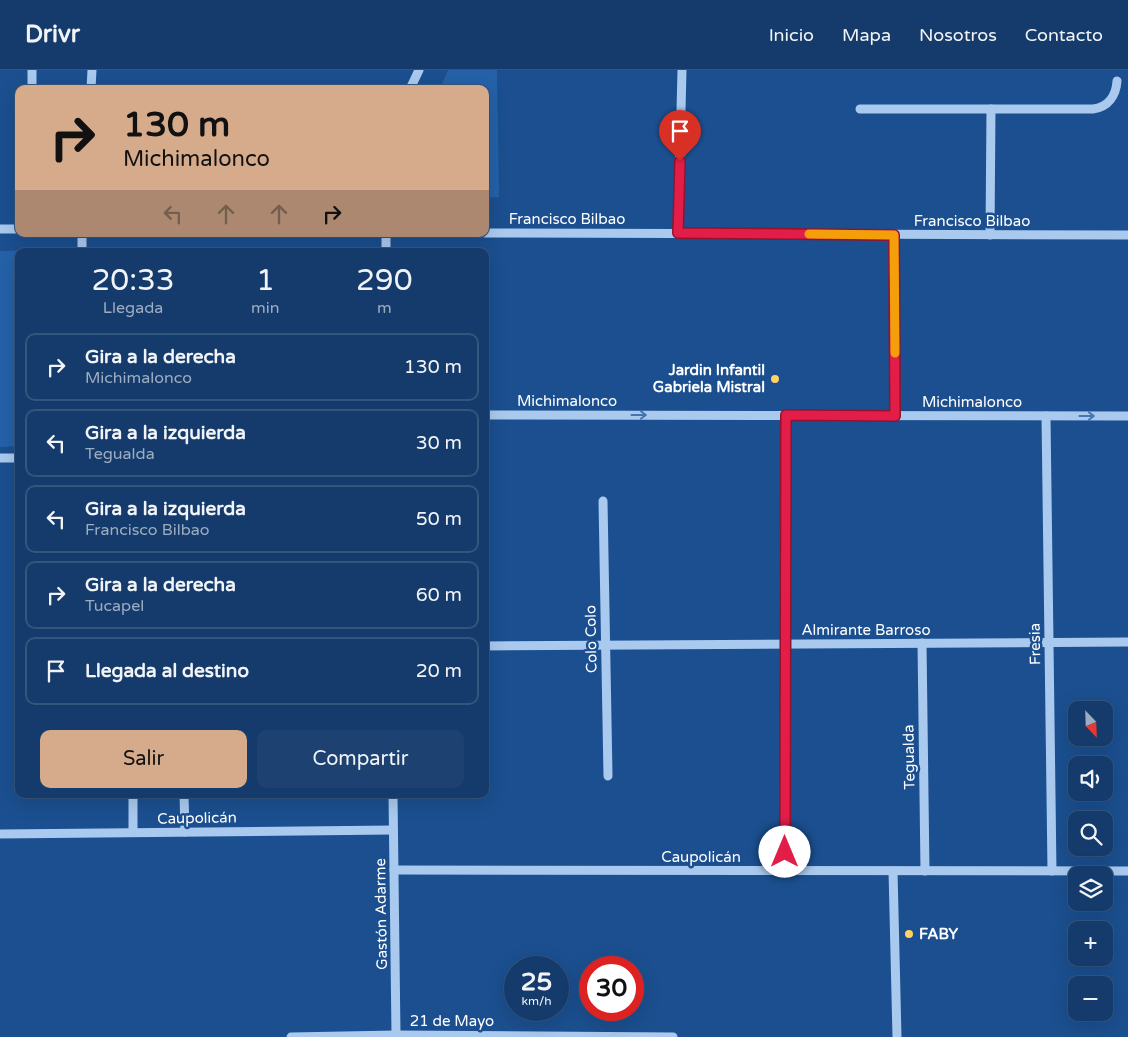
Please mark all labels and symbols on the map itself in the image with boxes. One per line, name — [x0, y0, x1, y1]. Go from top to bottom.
pin — [659, 110, 701, 161]
street label: Francisco Bilbao — [509, 210, 625, 228]
street label: Francisco Bilbao — [914, 212, 1030, 230]
place label: Jardin Infantil Gabriela Mistral — [653, 361, 765, 396]
marker: Jardin Infantil Gabriela Mistral — [769, 373, 781, 385]
street label: Michimalonco — [517, 392, 617, 410]
street label: Michimalonco — [922, 393, 1022, 411]
one-way arrow — [630, 410, 646, 420]
one-way arrow — [1078, 411, 1095, 421]
street label: Colo Colo — [581, 605, 601, 673]
street label: Almirante Barroso — [801, 621, 931, 639]
street label: Fresia — [1026, 623, 1044, 665]
north arrow — [1068, 701, 1112, 746]
street label: Tegualda — [899, 724, 919, 790]
street label: Caupolicán — [157, 808, 237, 828]
position arrow — [758, 825, 810, 877]
street label: Caupolicán — [661, 848, 741, 866]
street label: Gastón Adarme — [371, 858, 391, 970]
place label: FABY — [919, 925, 958, 943]
marker: FABY — [903, 928, 915, 940]
speed limit sign: 30 — [579, 956, 644, 1021]
street label: 21 de Mayo — [410, 1012, 494, 1030]

